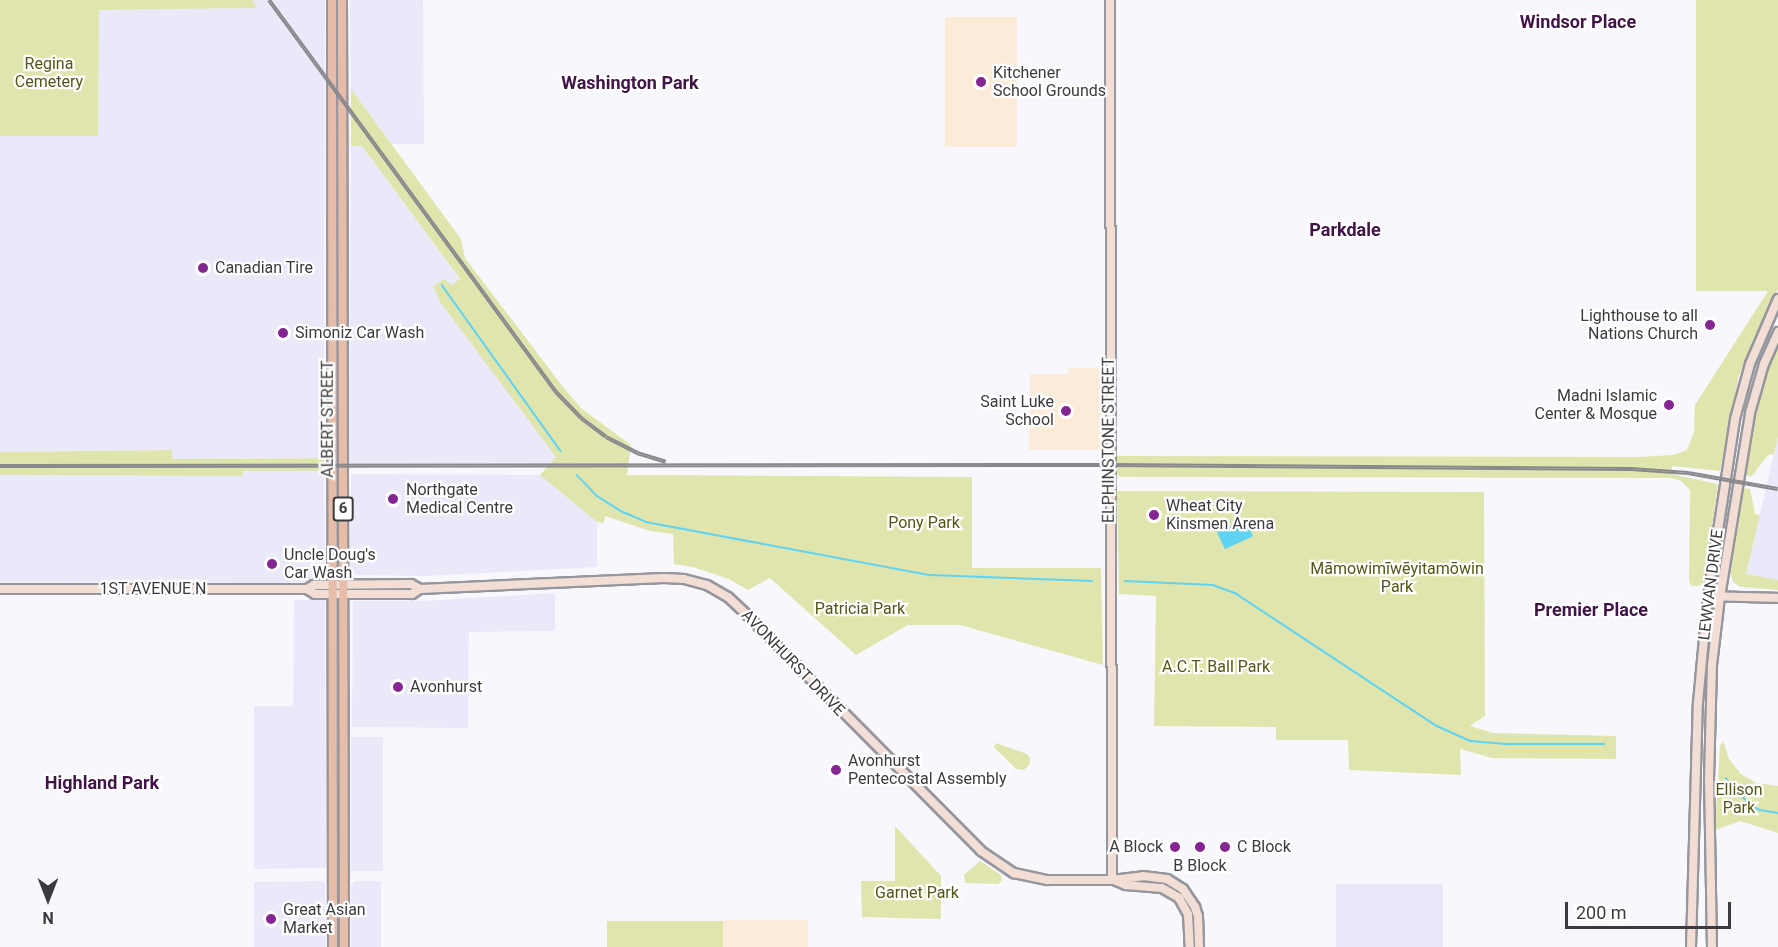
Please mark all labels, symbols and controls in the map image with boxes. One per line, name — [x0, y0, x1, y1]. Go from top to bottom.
district label: Windsor Place — [1520, 11, 1636, 33]
park label: Regina Cemetery — [15, 54, 83, 92]
place label: Kitchener School Grounds — [993, 63, 1106, 101]
district label: Washington Park — [561, 72, 699, 94]
marker: Kitchener School Grounds — [974, 75, 988, 89]
district label: Parkdale — [1309, 219, 1381, 241]
place label: Canadian Tire — [215, 258, 313, 278]
marker: Canadian Tire — [196, 261, 210, 275]
place label: Lighthouse to all Nations Church — [1580, 306, 1698, 344]
marker: Lighthouse to all Nations Church — [1703, 318, 1717, 332]
place label: Simoniz Car Wash — [295, 323, 424, 343]
marker: Simoniz Car Wash — [276, 326, 290, 340]
street label: ELPHINSTONE STREET — [1099, 357, 1119, 523]
street label: ALBERT STREET — [318, 360, 338, 478]
place label: Madni Islamic Center & Mosque — [1534, 386, 1657, 424]
place label: Saint Luke School — [980, 392, 1054, 430]
marker: Madni Islamic Center & Mosque — [1662, 398, 1676, 412]
marker: Saint Luke School — [1059, 404, 1073, 418]
place label: Northgate Medical Centre — [406, 480, 513, 518]
marker: Northgate Medical Centre — [384, 490, 402, 508]
place label: Wheat City Kinsmen Arena — [1166, 496, 1274, 534]
road number: 6 — [332, 497, 354, 521]
marker: Wheat City Kinsmen Arena — [1147, 508, 1161, 522]
park label: Pony Park — [888, 513, 960, 533]
street label: LEWVAN DRIVE — [1695, 529, 1727, 641]
place label: Uncle Doug's Car Wash — [284, 545, 376, 583]
marker: Uncle Doug's Car Wash — [265, 557, 279, 571]
park label: Māmowimīwēyitamōwin Park — [1310, 559, 1484, 597]
street label: 1ST AVENUE N — [99, 579, 207, 599]
park label: Patricia Park — [815, 599, 905, 619]
district label: Premier Place — [1534, 599, 1648, 621]
street label: AVONHURST DRIVE — [737, 606, 849, 720]
park label: A.C.T. Ball Park — [1162, 657, 1270, 677]
place label: Avonhurst — [410, 677, 482, 697]
marker: Avonhurst — [391, 680, 405, 694]
place label: Avonhurst Pentecostal Assembly — [848, 751, 1006, 789]
marker: Avonhurst Pentecostal Assembly — [829, 763, 843, 777]
district label: Highland Park — [45, 772, 159, 794]
park label: Ellison Park — [1716, 780, 1762, 818]
place label: A Block — [1109, 837, 1163, 857]
place label: C Block — [1237, 837, 1291, 857]
marker: A Block — [1168, 840, 1182, 854]
marker: B Block — [1193, 840, 1207, 854]
marker: C Block — [1218, 840, 1232, 854]
place label: B Block — [1173, 856, 1227, 876]
north arrow — [18, 869, 78, 929]
park label: Garnet Park — [875, 883, 959, 903]
scale bar — [1568, 890, 1734, 928]
place label: Great Asian Market — [283, 900, 366, 938]
text: 200 m — [1576, 902, 1627, 923]
text: N — [42, 908, 54, 927]
marker: Great Asian Market — [264, 912, 278, 926]

